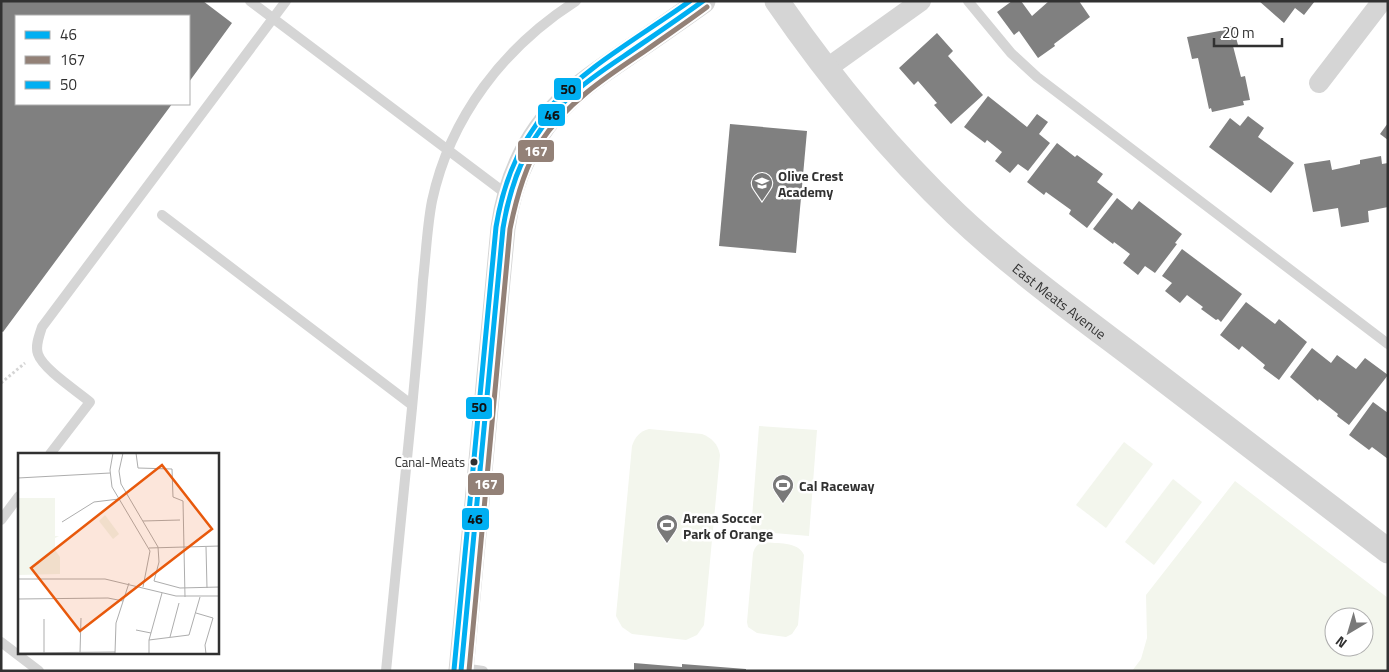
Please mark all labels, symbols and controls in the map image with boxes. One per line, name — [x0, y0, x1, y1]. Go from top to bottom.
legend — [15, 15, 190, 105]
scale bar — [1214, 15, 1282, 47]
text: 20 m — [1222, 21, 1255, 44]
text: 46 — [60, 23, 77, 46]
text: 167 — [60, 48, 85, 71]
text: 50 — [60, 73, 77, 96]
line badge: 50 — [553, 77, 582, 101]
text: 50 — [560, 78, 576, 99]
line badge: 46 — [537, 103, 566, 127]
text: 46 — [544, 104, 560, 125]
line badge: 167 — [517, 139, 555, 163]
text: 167 — [524, 140, 548, 161]
place label: Olive Crest Academy — [778, 165, 843, 202]
school or university icon: Olive Crest Academy — [750, 171, 774, 202]
street label: East Meats Avenue — [1009, 258, 1111, 344]
line badge: 50 — [465, 396, 493, 420]
text: 50 — [471, 396, 487, 417]
place label: Canal-Meats — [395, 452, 465, 472]
inset map — [18, 453, 219, 654]
marker: Canal-Meats — [469, 457, 479, 467]
line badge: 167 — [467, 472, 505, 496]
text: 167 — [474, 473, 498, 494]
sports icon: Cal Raceway — [771, 473, 795, 504]
place label: Cal Raceway — [799, 475, 875, 496]
line badge: 46 — [461, 507, 490, 531]
place label: Arena Soccer Park of Orange — [683, 507, 773, 544]
text: 46 — [467, 508, 483, 529]
sports icon: Arena Soccer Park of Orange — [655, 513, 679, 544]
north arrow — [1324, 607, 1374, 657]
text: N — [1330, 631, 1351, 654]

